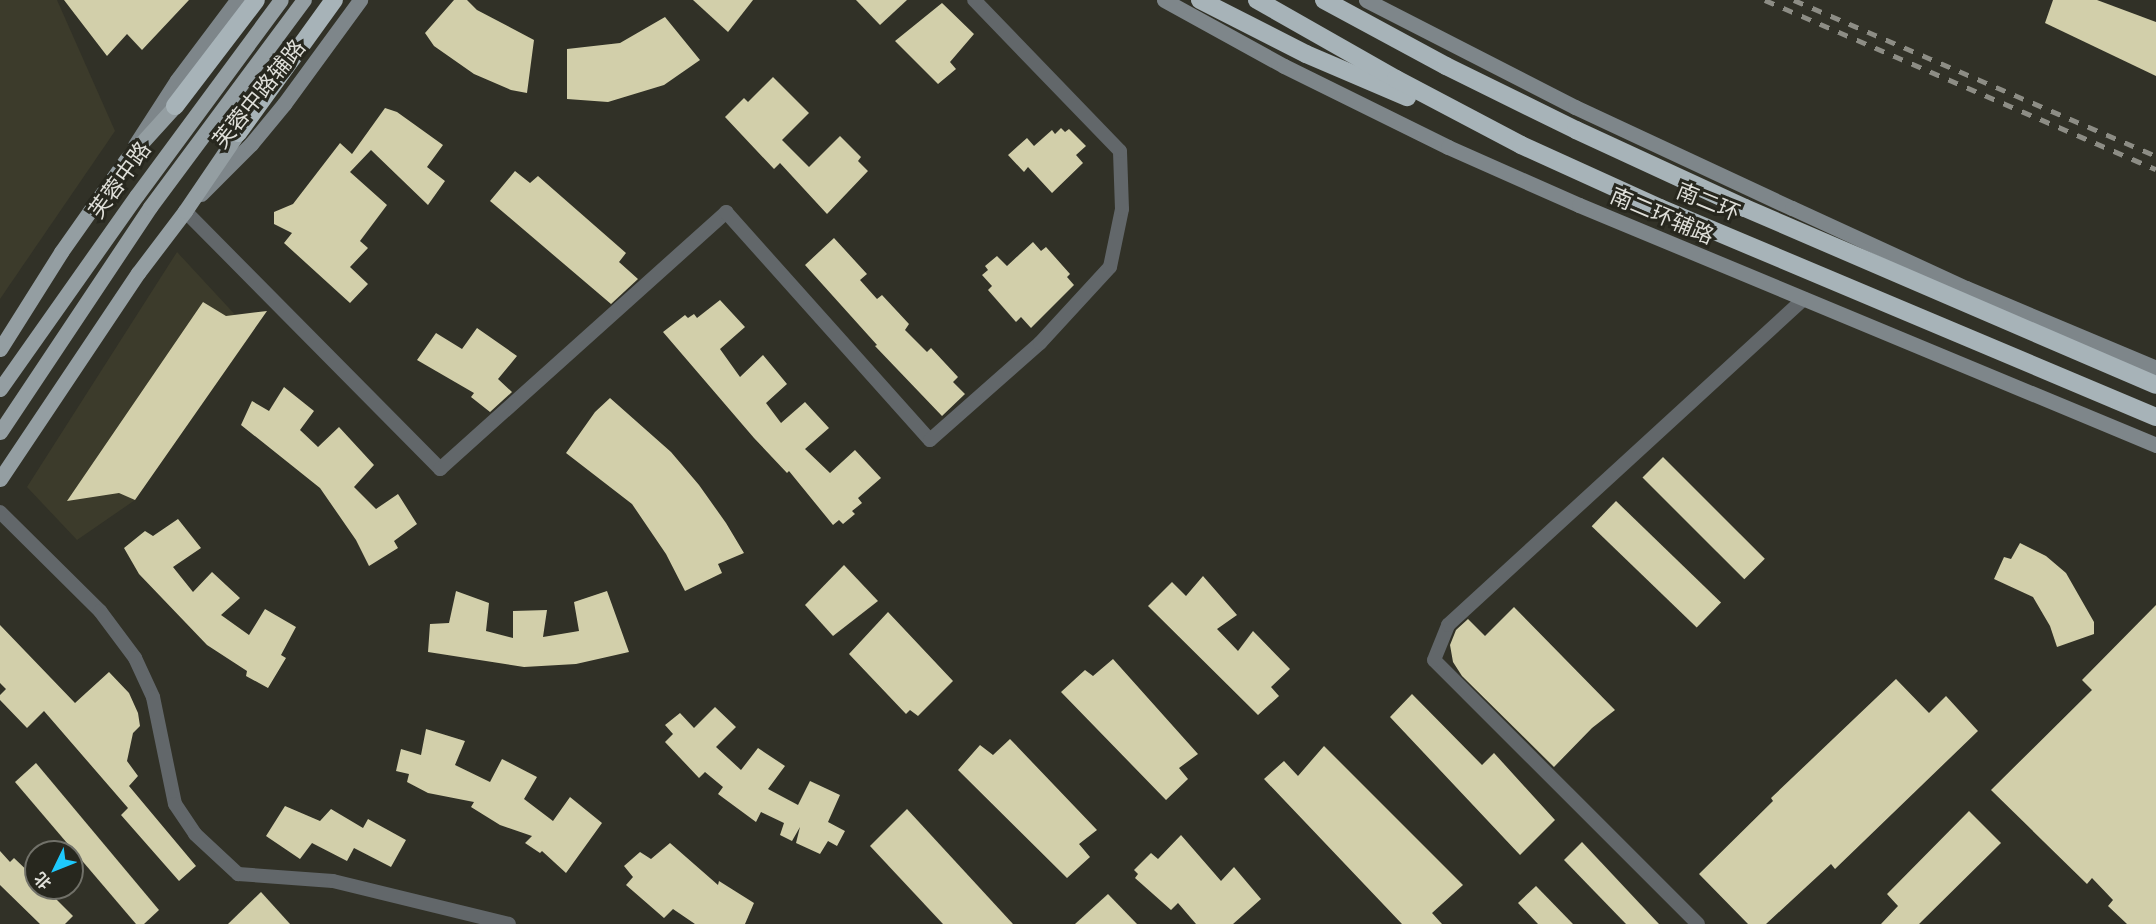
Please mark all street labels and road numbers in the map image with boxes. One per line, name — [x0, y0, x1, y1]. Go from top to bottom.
street label: 芙蓉中路辅路 — [207, 34, 311, 154]
street label: 芙蓉中路 — [83, 137, 157, 223]
street label: 南二环 — [1672, 177, 1744, 227]
street label: 南二环辅路 — [1606, 182, 1718, 250]

